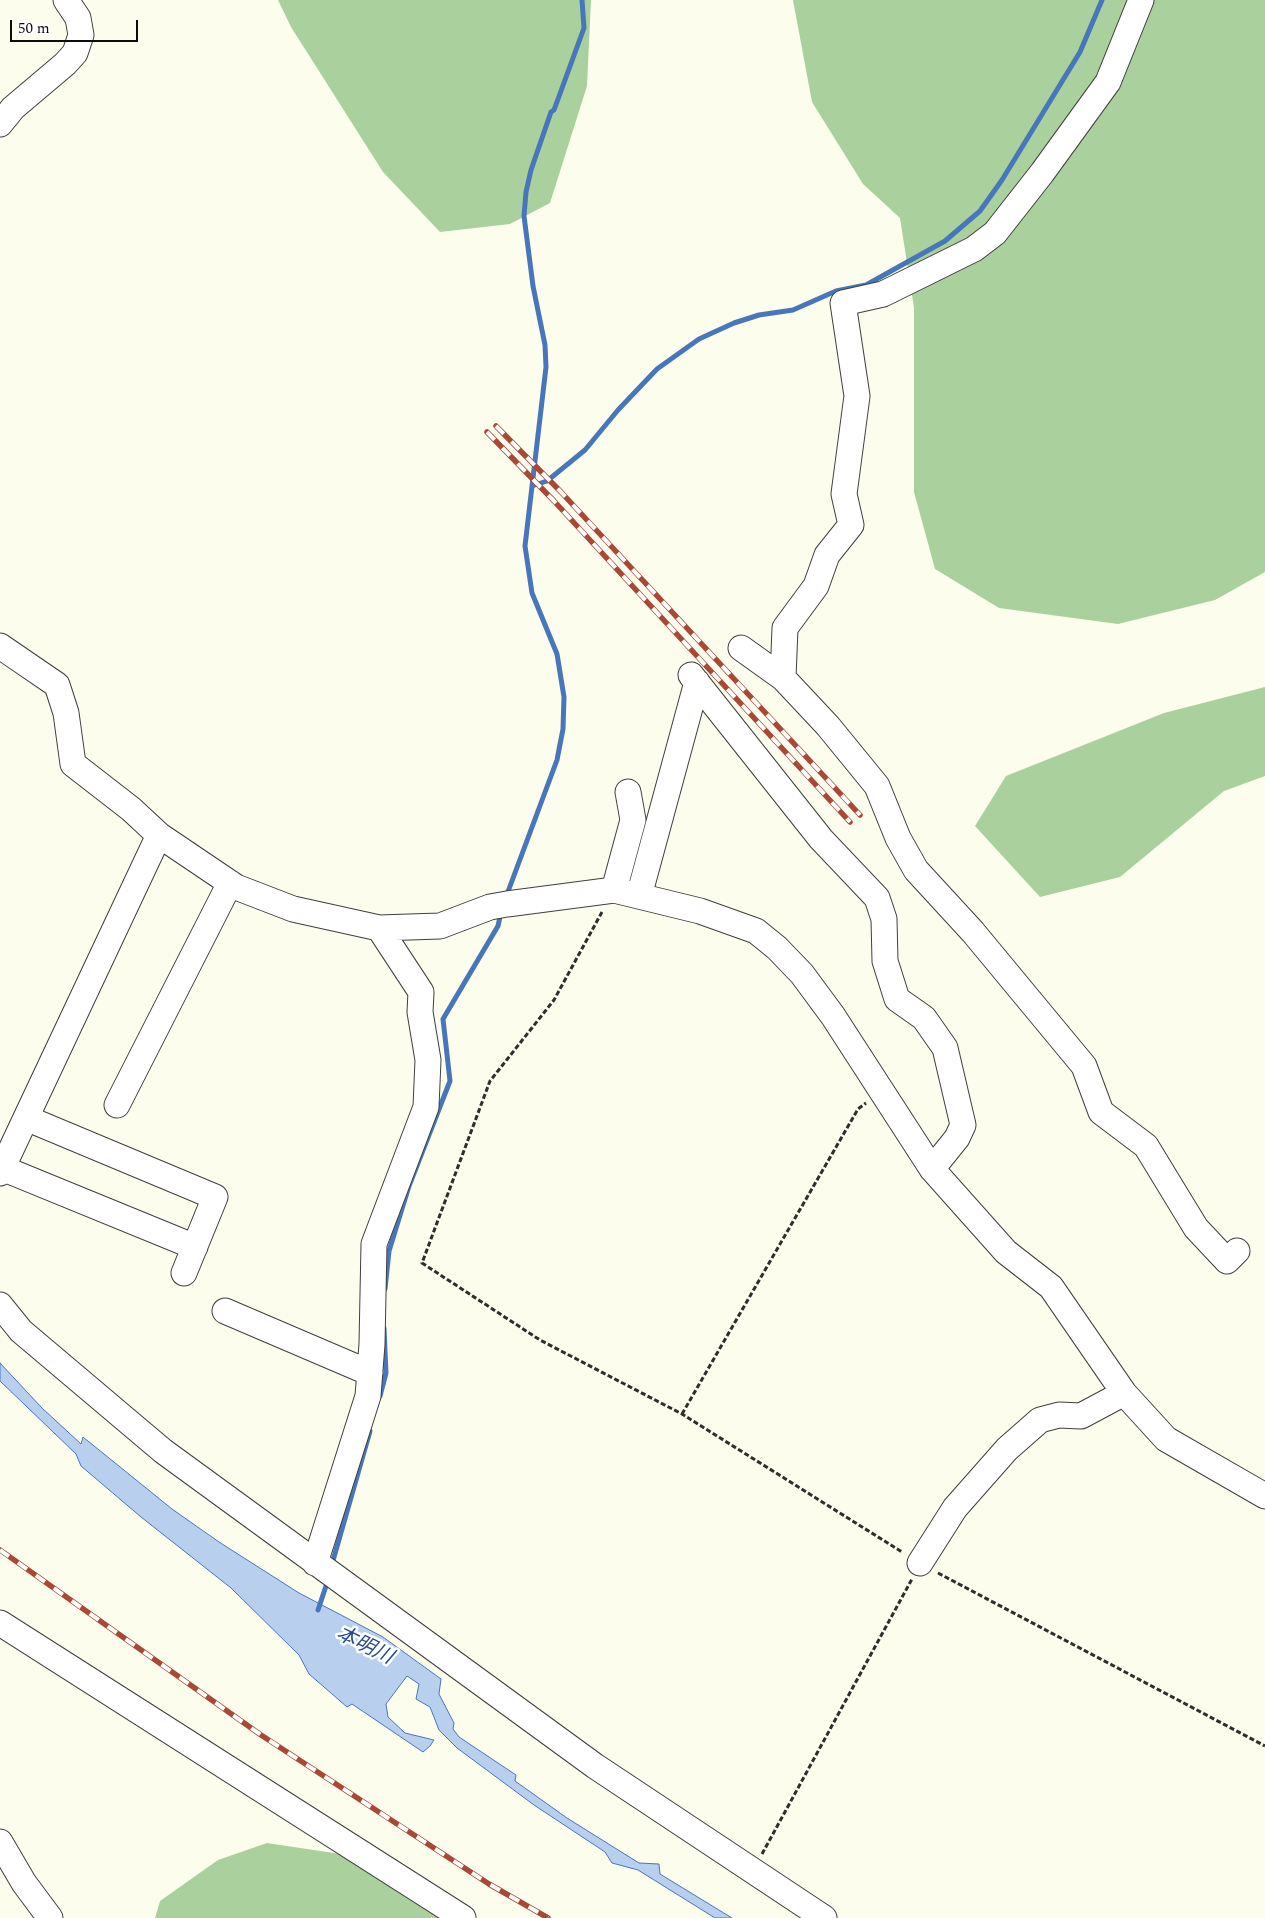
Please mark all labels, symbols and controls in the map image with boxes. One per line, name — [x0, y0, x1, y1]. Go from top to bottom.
scale bar — [12, 10, 140, 42]
text: 50 m — [18, 17, 50, 40]
water label: 本明川 — [332, 1623, 396, 1671]

